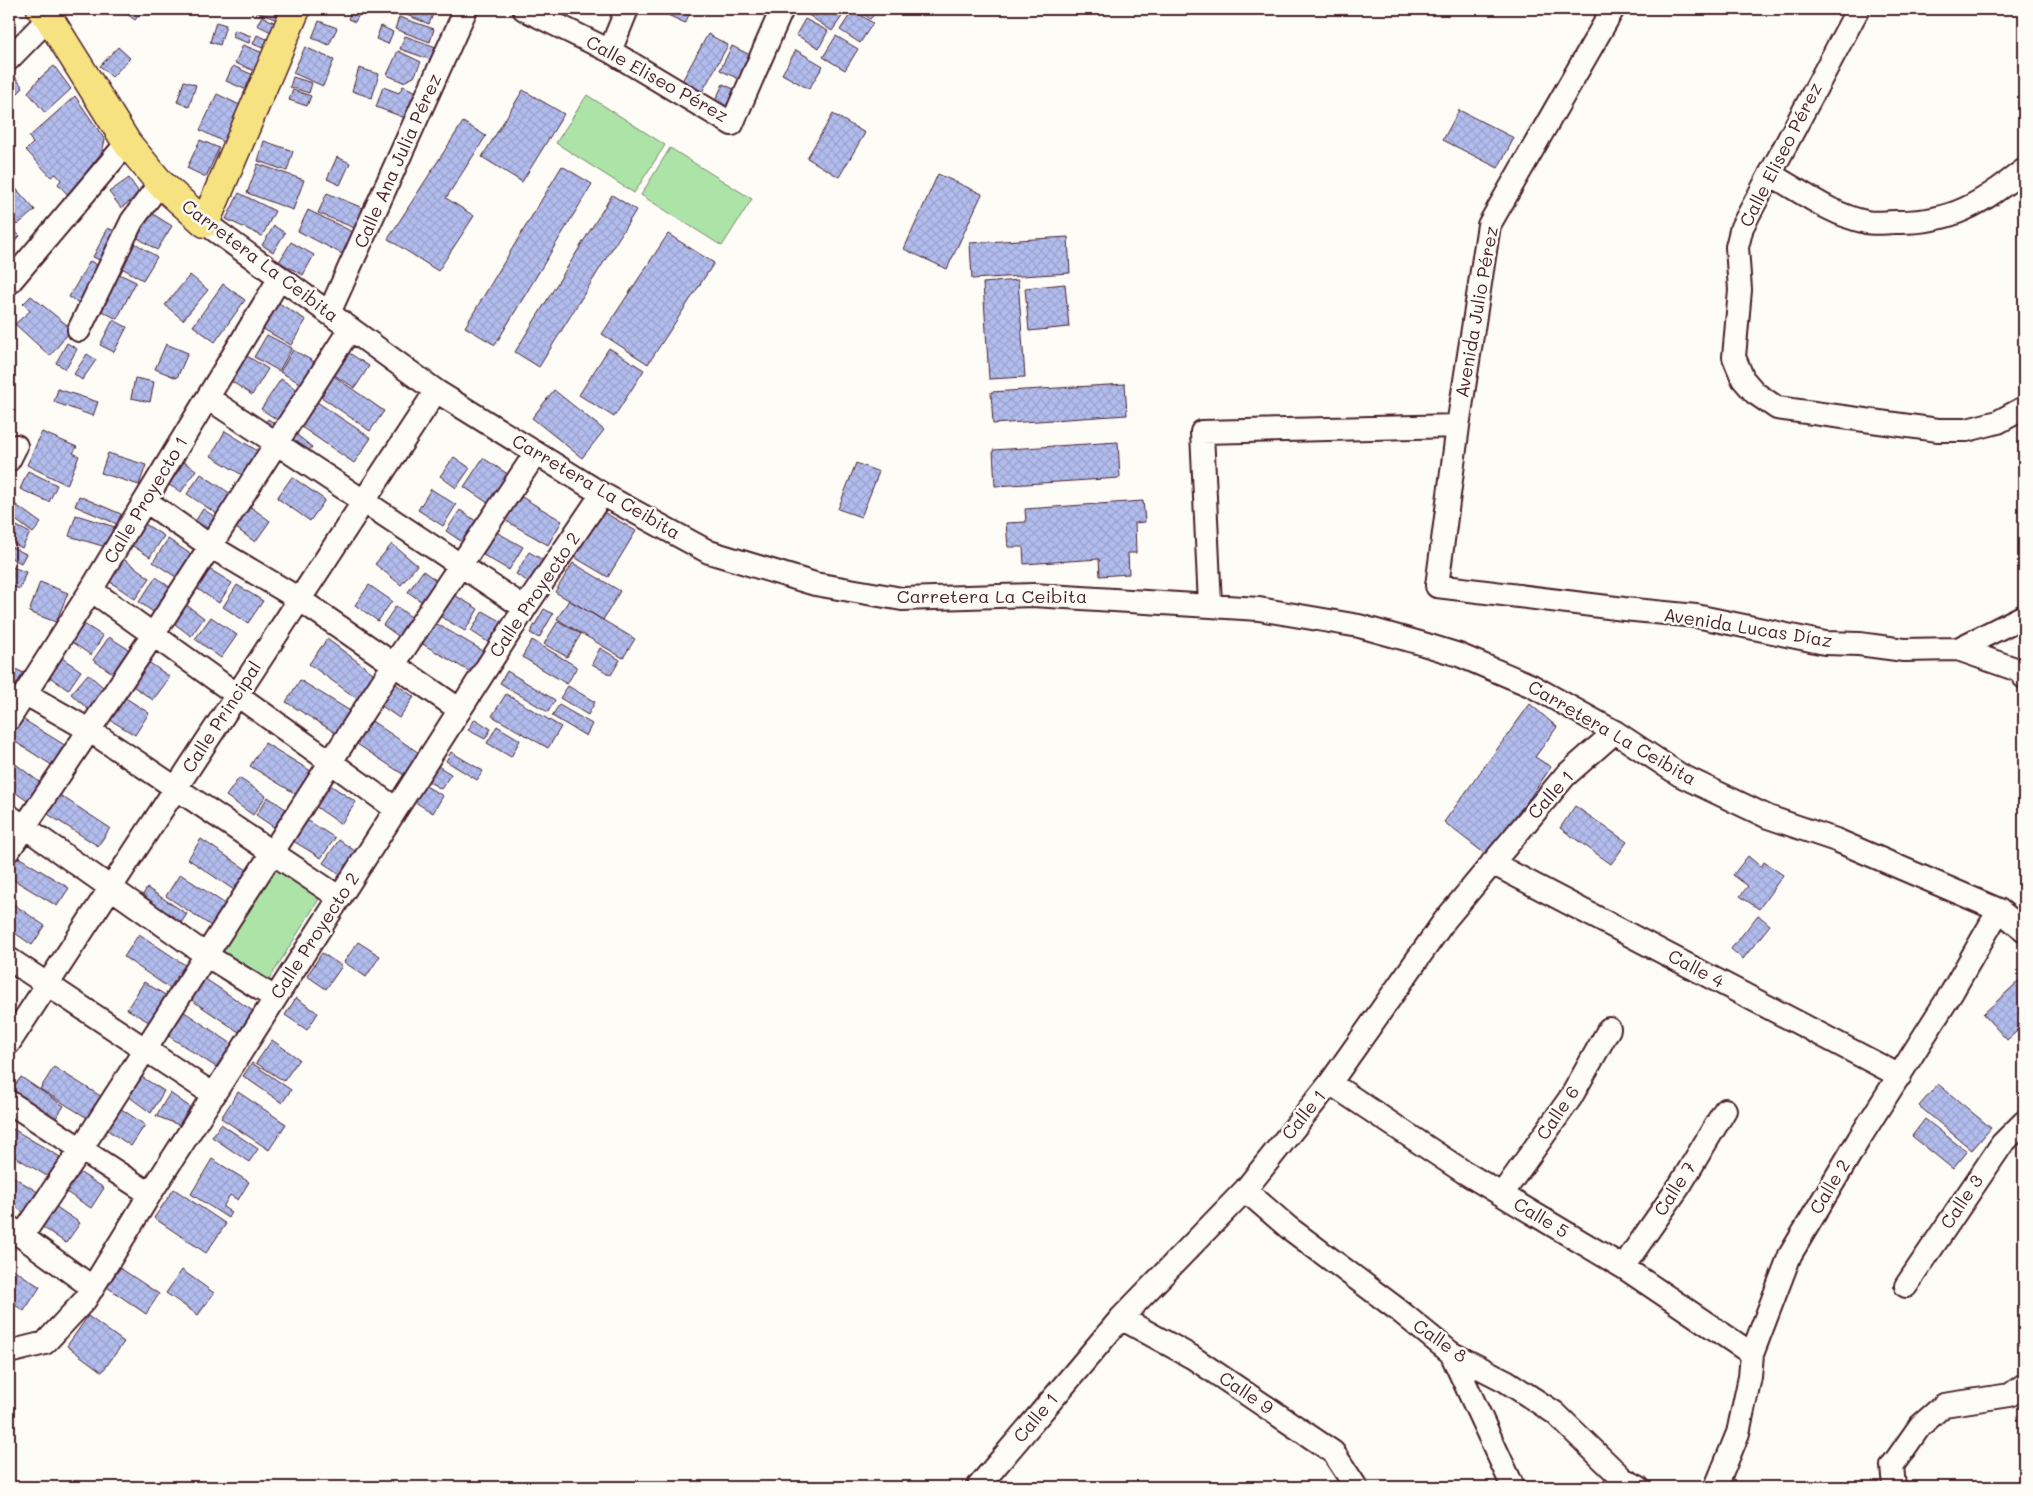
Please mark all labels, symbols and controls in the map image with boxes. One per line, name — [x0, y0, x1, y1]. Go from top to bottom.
street label: Calle Eliseo Pérez — [582, 29, 733, 127]
street label: Calle Ana Julia Pérez — [348, 70, 446, 252]
street label: Calle Eliseo Pérez — [1733, 78, 1827, 231]
street label: Carretera La Ceibita — [177, 193, 344, 327]
street label: Avenida Julio Pérez — [1449, 224, 1503, 399]
street label: Carretera La Ceibita — [508, 428, 685, 544]
street label: Calle Proyecto 1 — [98, 431, 193, 567]
street label: Calle Proyecto 2 — [483, 527, 585, 662]
street label: Carretera La Ceibita — [897, 584, 1087, 608]
street label: Avenida Lucas Díaz — [1662, 602, 1834, 652]
street label: Calle Principal — [176, 656, 266, 777]
street label: Carretera La Ceibita — [1524, 674, 1701, 790]
street label: Calle 1 — [1522, 765, 1579, 824]
street label: Calle Proyecto 2 — [264, 868, 364, 1003]
street label: Calle 4 — [1664, 943, 1729, 993]
street label: Calle 6 — [1530, 1080, 1584, 1144]
street label: Calle 1 — [1276, 1084, 1331, 1144]
street label: Calle 2 — [1803, 1155, 1855, 1218]
street label: Calle 7 — [1648, 1157, 1701, 1220]
street label: Calle 3 — [1934, 1170, 1988, 1233]
street label: Calle 5 — [1509, 1191, 1574, 1243]
street label: Calle 8 — [1409, 1313, 1472, 1368]
street label: Calle 9 — [1215, 1365, 1279, 1419]
street label: Calle 1 — [1007, 1387, 1063, 1447]

